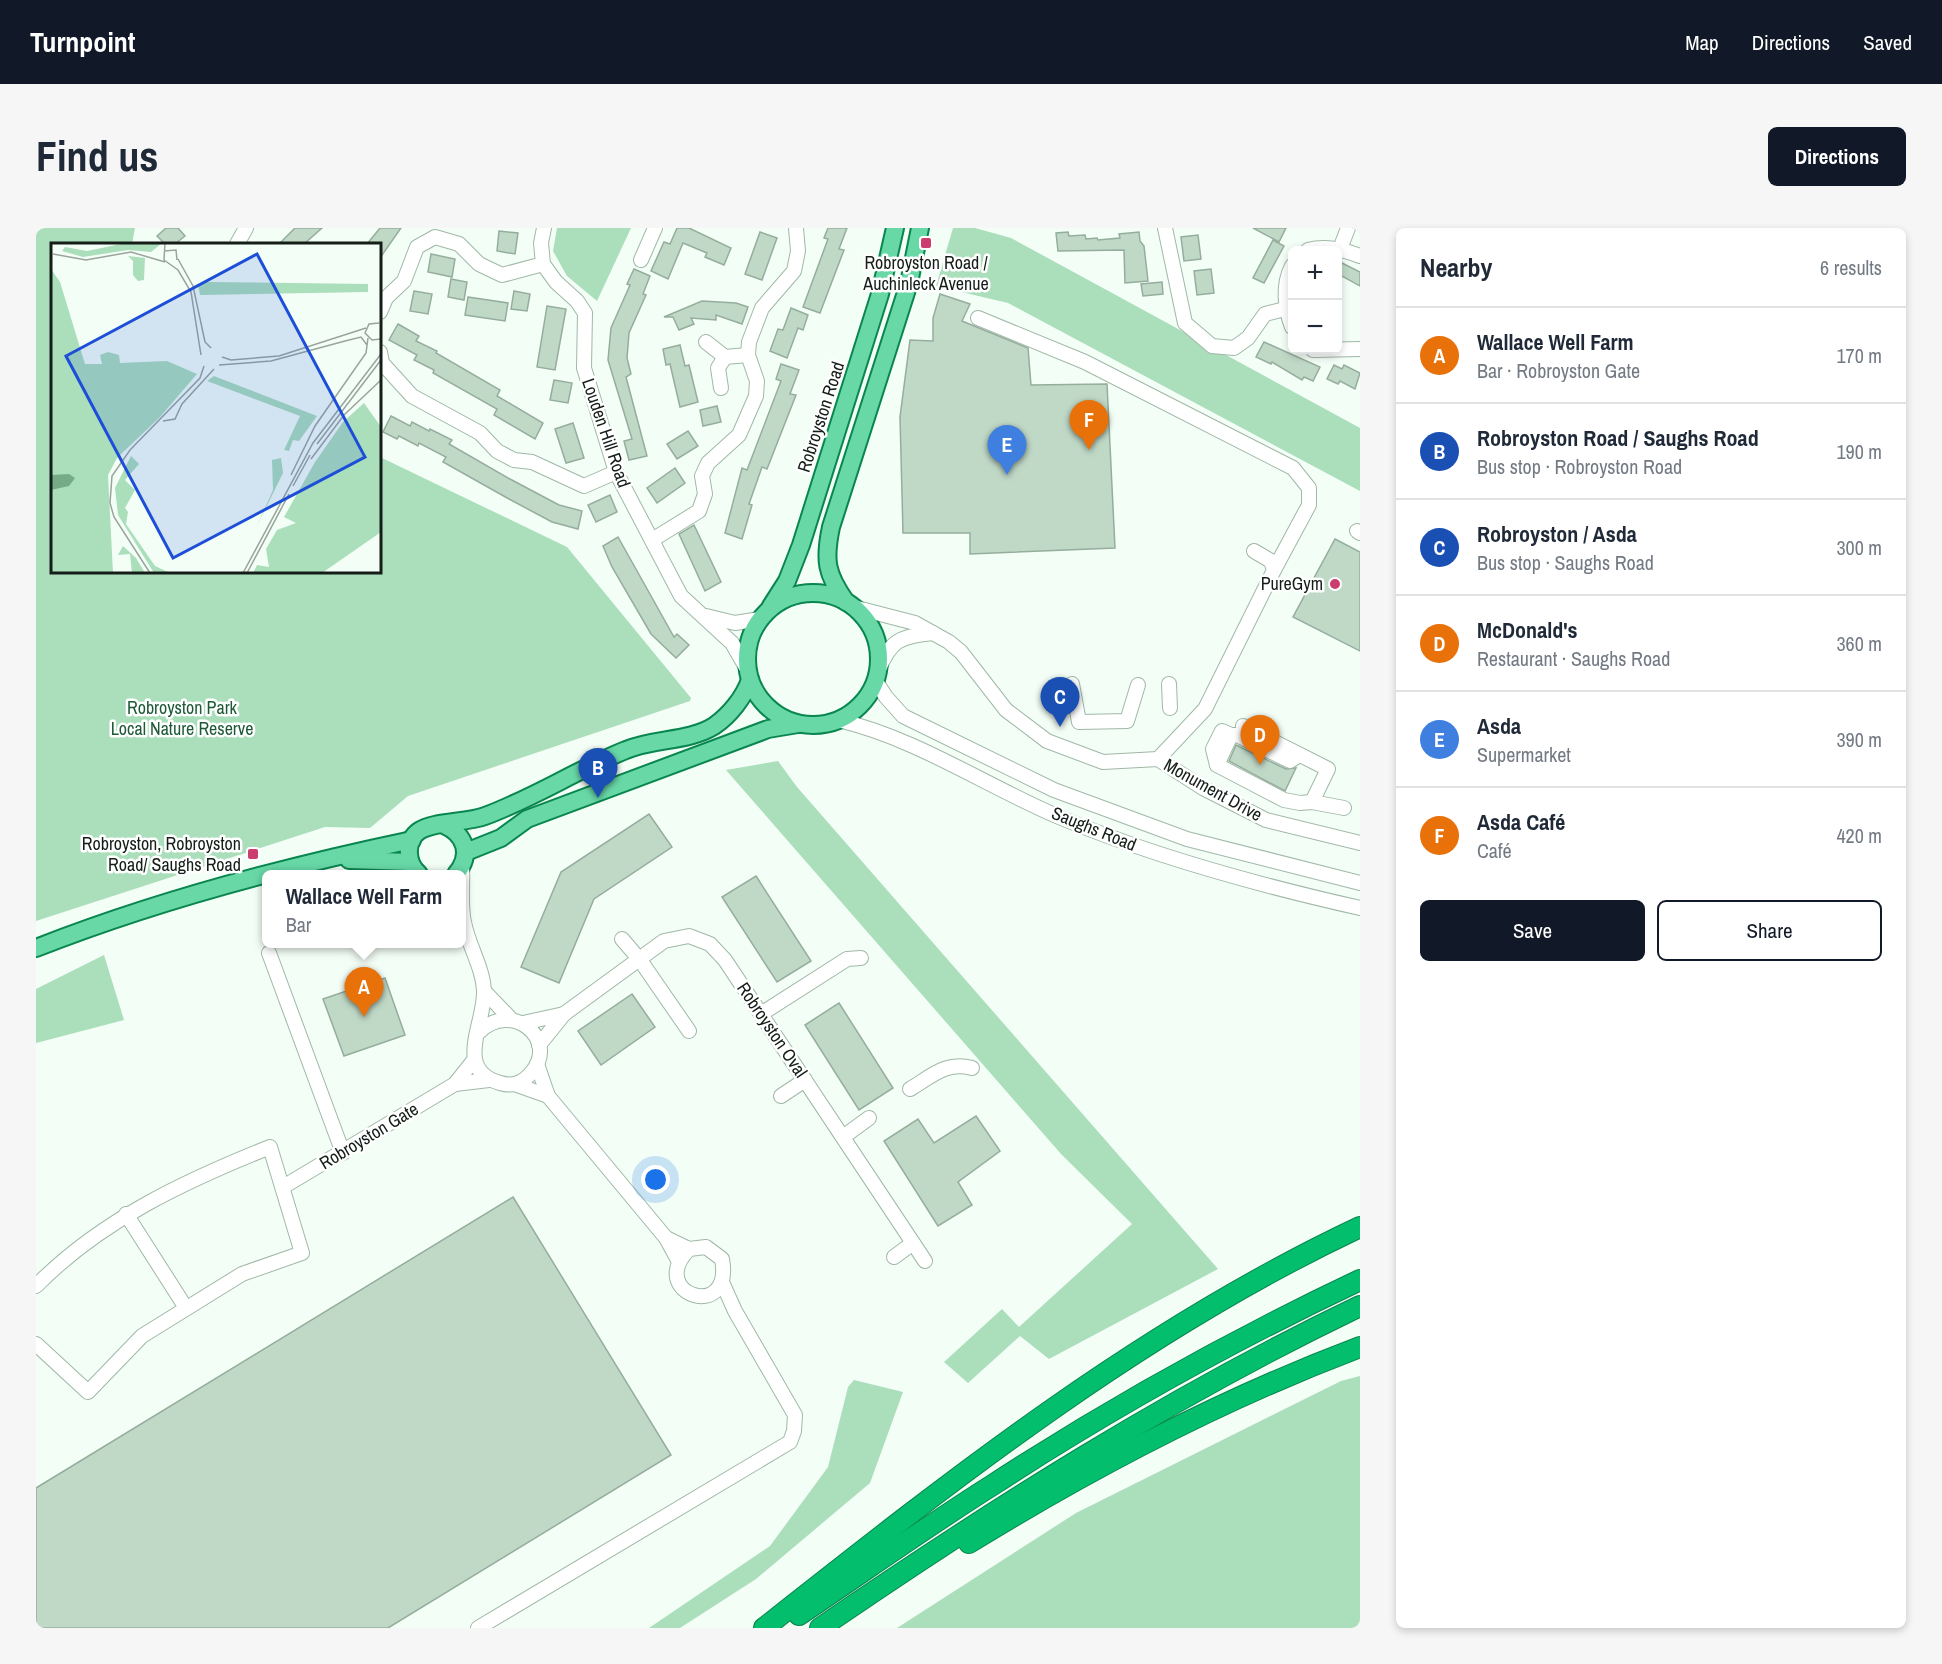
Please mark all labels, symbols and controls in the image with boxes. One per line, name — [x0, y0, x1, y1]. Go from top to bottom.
text: Turnpoint — [30, 23, 135, 61]
text: Map — [1685, 28, 1719, 57]
text: Directions — [1752, 28, 1830, 57]
text: Saved — [1863, 28, 1912, 57]
button: Directions — [1768, 127, 1906, 186]
text: Find us — [36, 128, 158, 184]
marker: Robroyston Road / Auchinleck Avenue — [919, 236, 933, 250]
inset map — [51, 243, 381, 573]
map controls — [1288, 246, 1342, 354]
button: + — [1288, 246, 1342, 300]
place label: Robroyston Road / Auchinleck Avenue — [862, 250, 989, 296]
text: Nearby — [1420, 250, 1492, 285]
text: 6 results — [1820, 254, 1882, 281]
button: − — [1288, 300, 1342, 354]
text: Wallace Well Farm — [1477, 327, 1634, 357]
text: A — [1434, 342, 1445, 369]
text: 170 m — [1836, 342, 1882, 369]
text: Bar · Robroyston Gate — [1477, 357, 1640, 384]
street label: Robroyston Road — [791, 358, 850, 475]
street label: Louden Hill Road — [576, 375, 637, 491]
pin: F — [1070, 400, 1108, 450]
text: Robroyston Road / Saughs Road — [1477, 423, 1759, 453]
pin: E — [988, 426, 1026, 475]
text: B — [1434, 438, 1445, 465]
text: 190 m — [1836, 438, 1882, 465]
text: Bus stop · Robroyston Road — [1477, 453, 1682, 480]
text: Robroyston / Asda — [1477, 519, 1637, 549]
text: C — [1434, 534, 1445, 561]
text: 300 m — [1836, 534, 1882, 561]
text: Bus stop · Saughs Road — [1477, 549, 1654, 576]
place label: PureGym — [1261, 571, 1323, 596]
marker: PureGym — [1328, 577, 1342, 591]
text: McDonald's — [1477, 615, 1578, 645]
text: D — [1434, 630, 1445, 657]
text: 360 m — [1836, 630, 1882, 657]
text: Restaurant · Saughs Road — [1477, 645, 1670, 672]
pin: C — [1040, 678, 1080, 727]
park label: Robroyston Park Local Nature Reserve — [111, 695, 253, 741]
text: Asda — [1477, 711, 1521, 741]
pin: D — [1240, 716, 1280, 765]
text: E — [1434, 726, 1445, 753]
text: 390 m — [1836, 726, 1882, 753]
text: Supermarket — [1477, 741, 1571, 768]
pin: B — [578, 748, 618, 798]
street label: Monument Drive — [1159, 752, 1267, 827]
street label: Saughs Road — [1048, 800, 1140, 857]
text: Asda Café — [1477, 807, 1565, 837]
text: F — [1434, 822, 1445, 849]
text: 420 m — [1836, 822, 1882, 849]
place label: Robroyston, Robroyston Road/ Saughs Road — [82, 831, 241, 877]
text: Café — [1477, 837, 1512, 864]
marker: Robroyston, Robroyston Road/ Saughs Road — [246, 847, 260, 861]
popup — [262, 870, 466, 948]
text: Wallace Well Farm — [286, 881, 442, 911]
button: Save — [1420, 900, 1645, 961]
button: Share — [1657, 900, 1882, 961]
text: Bar — [286, 911, 311, 938]
pin: A — [344, 968, 384, 1017]
street label: Robroyston Oval — [731, 977, 814, 1082]
street label: Robroyston Gate — [314, 1096, 423, 1175]
your location — [641, 1165, 670, 1194]

